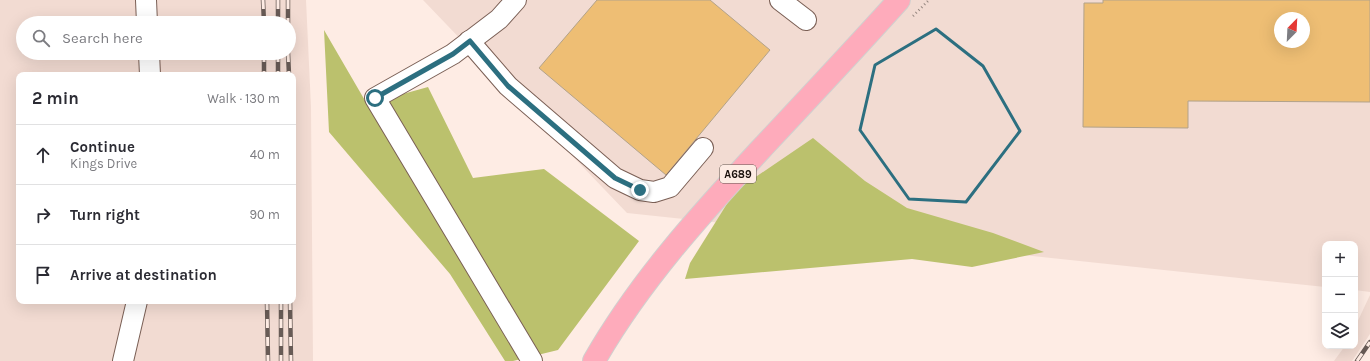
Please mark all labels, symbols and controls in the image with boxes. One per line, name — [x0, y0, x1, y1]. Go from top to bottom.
north arrow — [1274, 12, 1310, 48]
search box — [16, 16, 296, 60]
icon: search — [30, 27, 52, 49]
text: Search here — [62, 29, 143, 47]
text: 2 min — [32, 88, 79, 108]
route start — [366, 89, 384, 107]
text: Walk · 130 m — [207, 91, 280, 106]
text: Continue — [70, 138, 135, 156]
icon: ahead — [32, 144, 54, 166]
text: 40 m — [250, 147, 280, 162]
text: Kings Drive — [70, 156, 137, 171]
road number: A689 — [720, 165, 756, 183]
route end — [631, 181, 649, 199]
icon: right — [32, 204, 54, 226]
text: Turn right — [70, 206, 140, 224]
text: 90 m — [249, 207, 280, 222]
map controls — [1322, 241, 1358, 349]
button: + — [1322, 241, 1358, 277]
icon: arrive — [32, 264, 54, 286]
text: Arrive at destination — [70, 266, 217, 284]
button: − — [1322, 277, 1358, 313]
button: layers — [1322, 313, 1358, 349]

